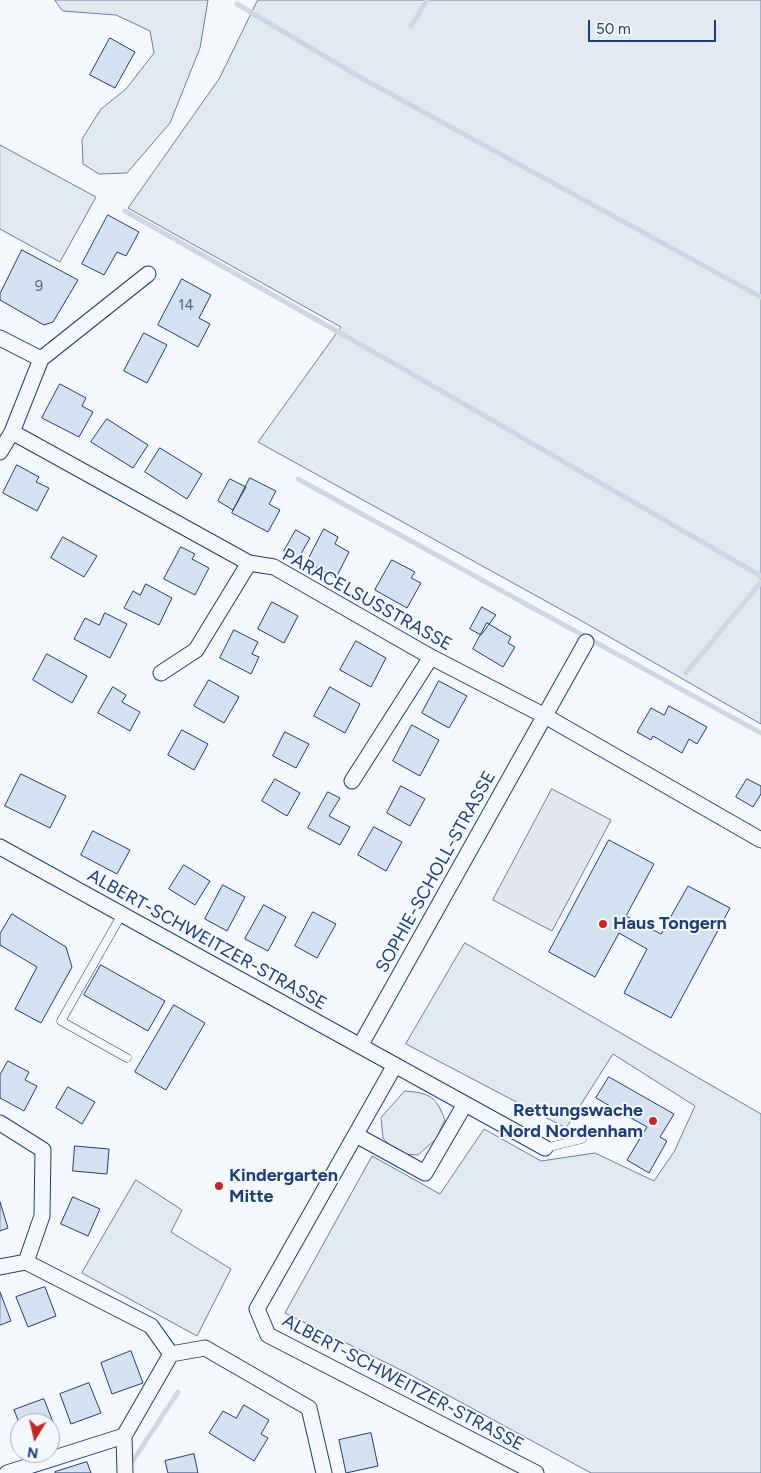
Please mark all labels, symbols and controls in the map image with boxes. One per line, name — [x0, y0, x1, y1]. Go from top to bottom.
scale bar — [591, 10, 718, 42]
text: 50 m — [596, 20, 631, 38]
house number: 9 — [35, 278, 43, 296]
house number: 14 — [178, 297, 194, 315]
street label: PARACELSUSSTRASSE — [278, 544, 456, 656]
street label: SOPHIE-SCHOLL-STRASSE — [372, 768, 500, 976]
street label: ALBERT-SCHWEITZER-STRASSE — [84, 865, 330, 1015]
place label: Haus Tongern — [613, 913, 727, 935]
marker: Haus Tongern — [597, 918, 609, 930]
place label: Rettungswache Nord Nordenham — [499, 1100, 643, 1142]
marker: Rettungswache Nord Nordenham — [647, 1115, 659, 1127]
place label: Kindergarten Mitte — [229, 1165, 338, 1208]
marker: Kindergarten Mitte — [213, 1180, 225, 1192]
street label: ALBERT-SCHWEITZER-STRASSE — [279, 1310, 527, 1456]
north arrow — [10, 1413, 60, 1463]
text: N — [26, 1443, 39, 1462]

